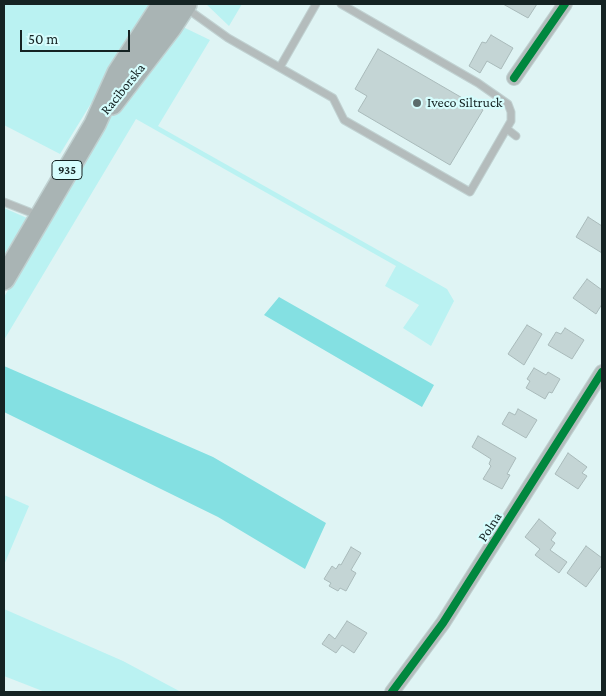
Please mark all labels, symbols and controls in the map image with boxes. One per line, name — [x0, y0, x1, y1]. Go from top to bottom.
scale bar — [22, 20, 132, 52]
text: 50 m — [28, 31, 58, 47]
street label: Raciborska — [97, 60, 149, 118]
place label: Iveco Siltruck — [427, 95, 502, 111]
marker: Iveco Siltruck — [411, 97, 423, 109]
road number: 935 — [52, 160, 82, 180]
street label: Polna — [474, 509, 506, 545]

